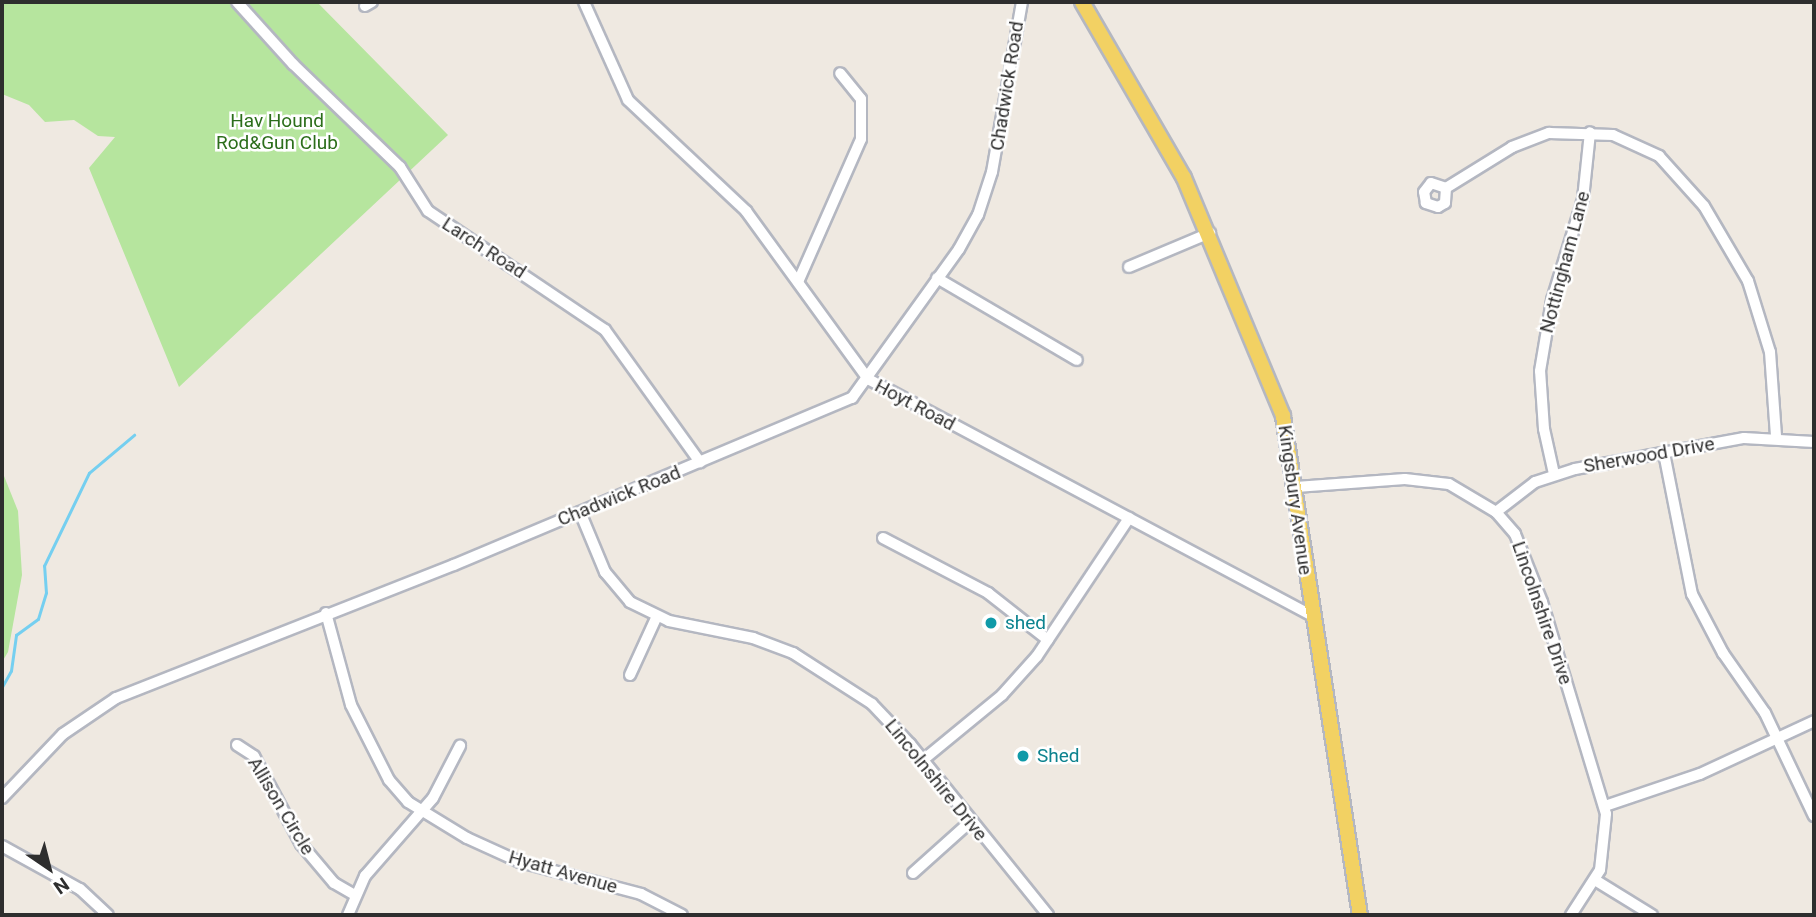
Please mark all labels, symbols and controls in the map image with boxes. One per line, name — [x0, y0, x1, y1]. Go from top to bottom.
street label: Chadwick Road — [986, 20, 1028, 152]
park label: Hav Hound Rod&Gun Club — [216, 110, 338, 154]
street label: Nottingham Lane — [1535, 189, 1595, 335]
street label: Larch Road — [438, 212, 530, 284]
street label: Hoyt Road — [871, 374, 959, 436]
street label: Kingsbury Avenue — [1273, 424, 1317, 576]
street label: Sherwood Drive — [1582, 432, 1716, 478]
street label: Chadwick Road — [554, 461, 684, 531]
street label: Lincolnshire Drive — [1507, 538, 1577, 688]
place label: shed — [1005, 612, 1046, 634]
marker: shed — [983, 615, 999, 631]
street label: Lincolnshire Drive — [880, 715, 992, 845]
place label: Shed — [1037, 745, 1080, 767]
marker: Shed — [1015, 748, 1031, 764]
street label: Allison Circle — [243, 753, 319, 859]
north arrow — [14, 833, 84, 903]
street label: Hyatt Avenue — [506, 846, 620, 898]
text: N — [49, 872, 73, 899]

